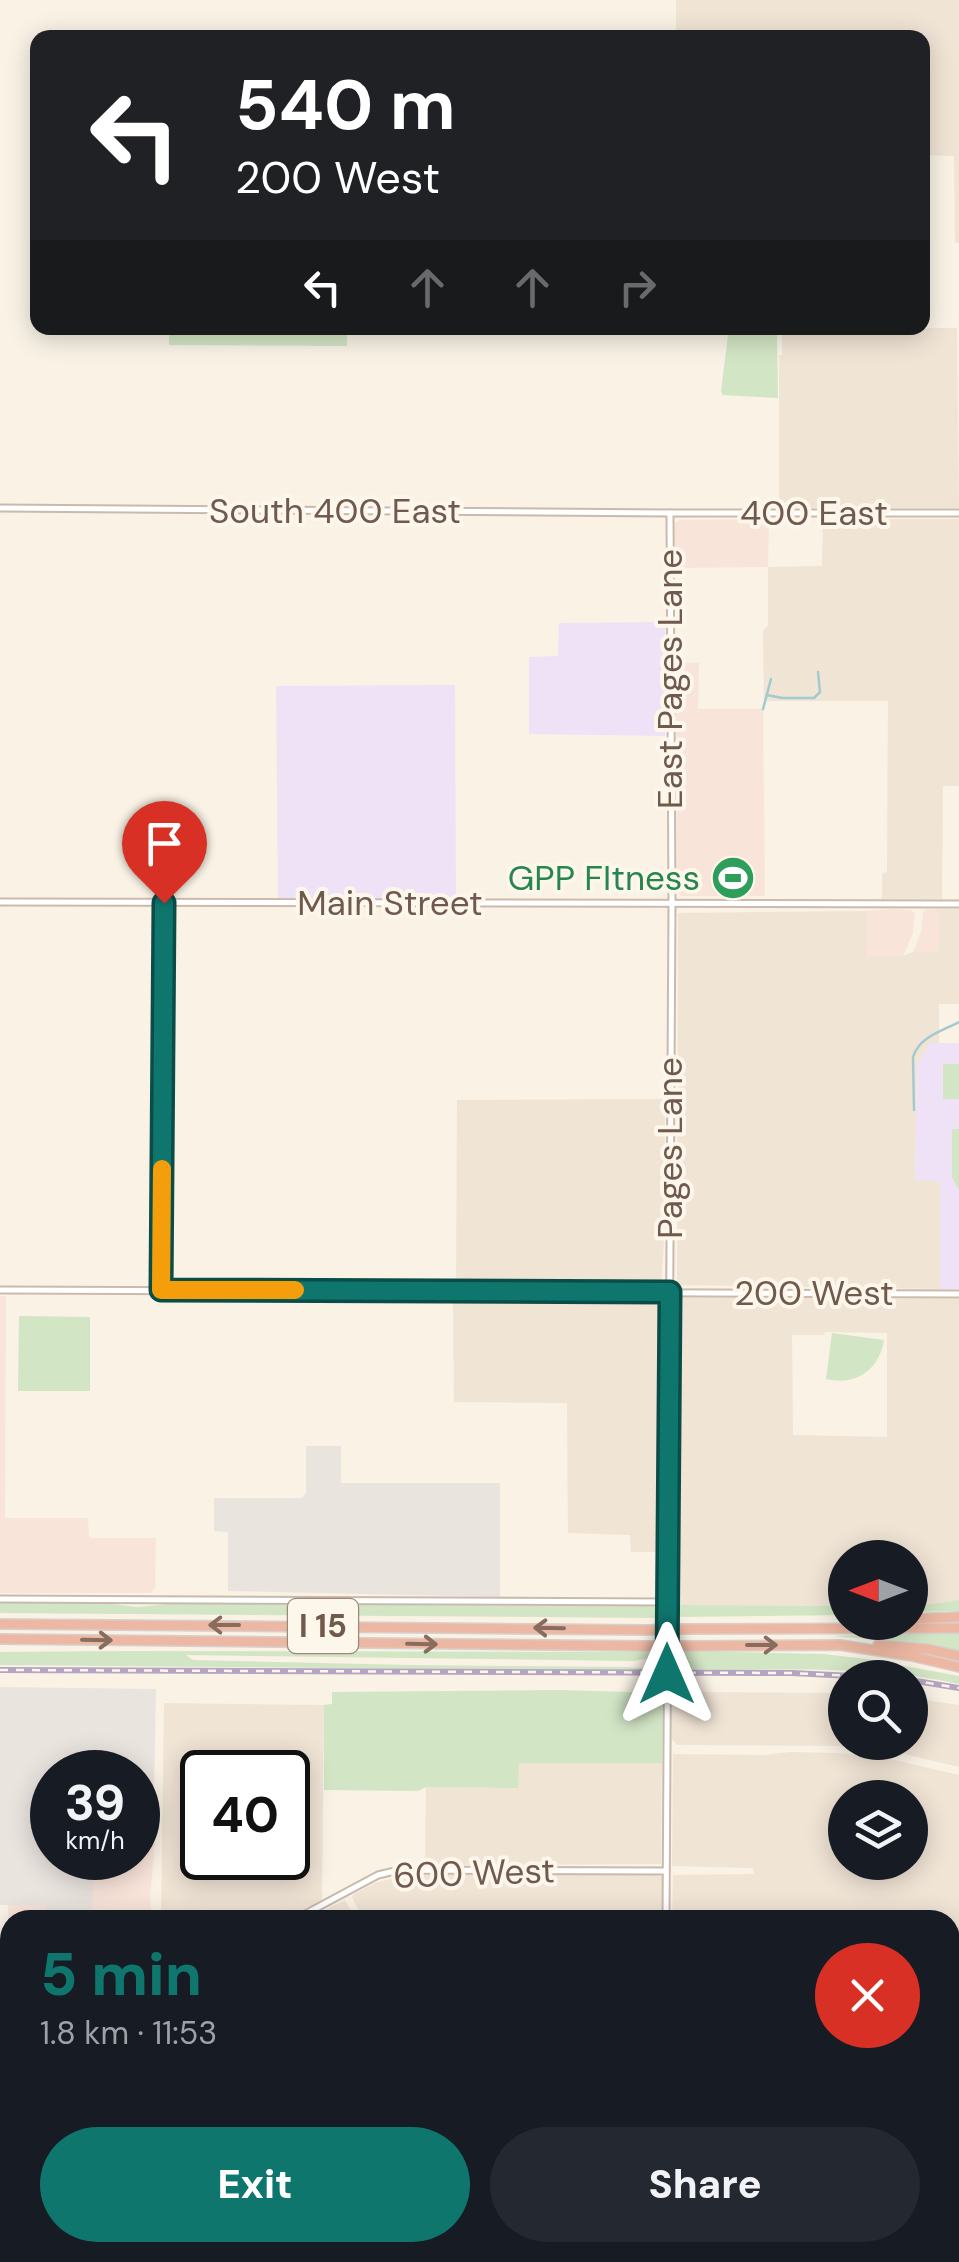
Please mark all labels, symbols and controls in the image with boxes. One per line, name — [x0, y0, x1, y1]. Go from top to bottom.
text: 540 m — [235, 60, 456, 151]
icon: left — [70, 70, 200, 200]
text: 200 West — [235, 148, 440, 207]
icon: left — [295, 260, 350, 315]
icon: ahead — [400, 260, 455, 315]
icon: ahead — [505, 260, 560, 315]
icon: right — [610, 260, 665, 315]
street label: South 400 East — [209, 488, 461, 534]
street label: 400 East — [740, 490, 888, 536]
street label: East Pages Lane — [647, 549, 693, 809]
pin — [122, 801, 207, 904]
icon: arrive — [137, 816, 192, 871]
place label: GPP FItness — [508, 855, 700, 901]
sports icon: GPP FItness — [710, 855, 756, 901]
street label: Main Street — [297, 880, 483, 926]
street label: Pages Lane — [647, 1057, 693, 1239]
street label: 200 West — [734, 1270, 894, 1316]
north arrow — [828, 1540, 928, 1640]
map controls — [828, 1540, 928, 1880]
road number: I 15 — [288, 1599, 358, 1653]
one-way arrow — [209, 1616, 242, 1634]
one-way arrow — [534, 1619, 566, 1638]
position arrow — [615, 1622, 719, 1726]
one-way arrow — [80, 1630, 113, 1650]
one-way arrow — [406, 1634, 438, 1654]
one-way arrow — [745, 1636, 777, 1655]
button: search — [828, 1660, 928, 1760]
speed limit sign: 40 — [180, 1750, 310, 1880]
text: 39 — [65, 1770, 125, 1836]
button: layers — [828, 1780, 928, 1880]
text: km/h — [65, 1824, 125, 1857]
street label: 600 West — [392, 1847, 556, 1899]
text: 5 min — [40, 1935, 202, 2014]
button: close — [815, 1943, 920, 2048]
text: 1.8 km · 11:53 — [40, 2012, 217, 2054]
button: Exit — [40, 2127, 470, 2242]
button: Share — [490, 2127, 920, 2242]

